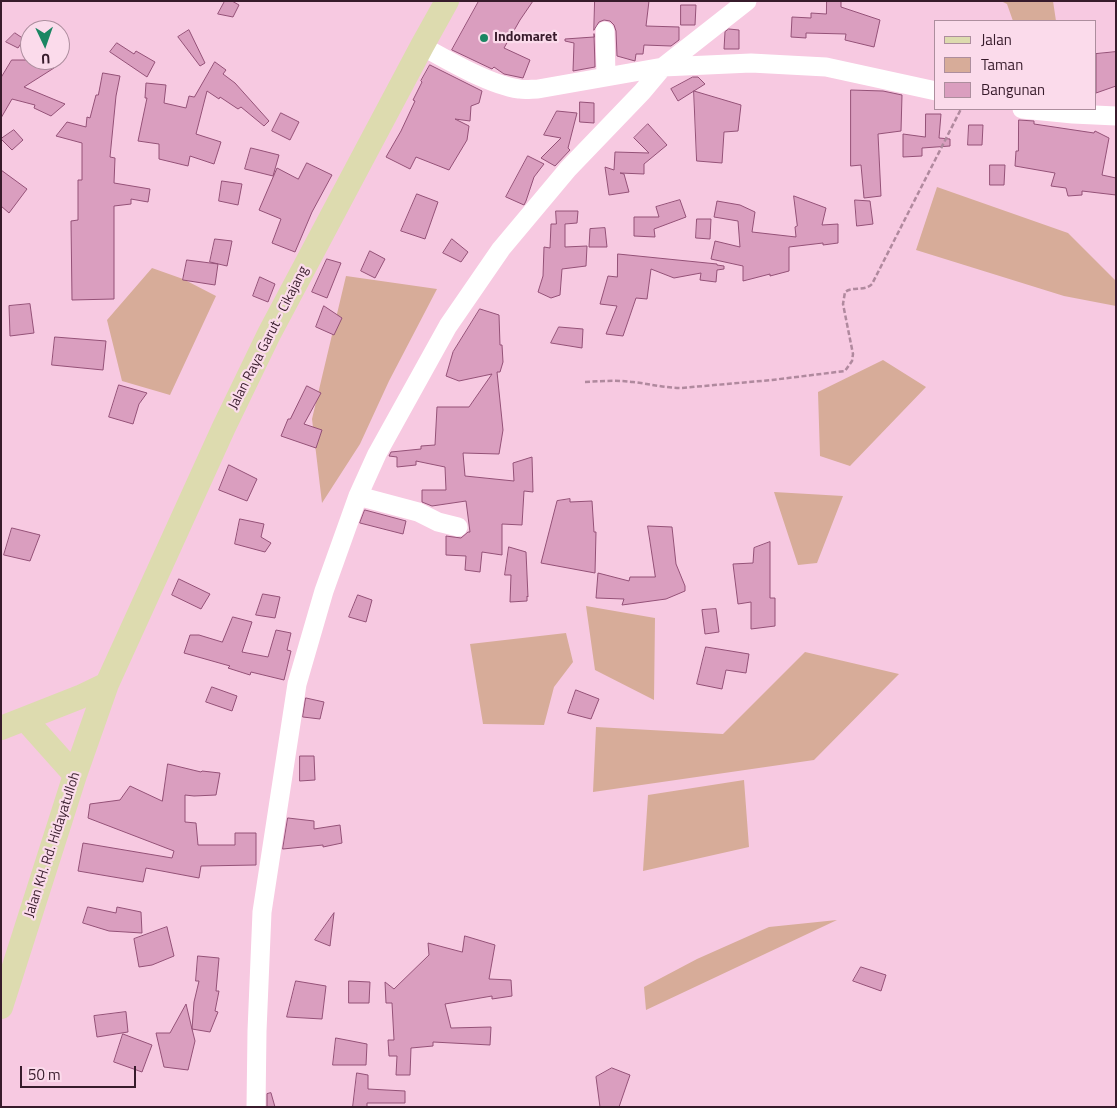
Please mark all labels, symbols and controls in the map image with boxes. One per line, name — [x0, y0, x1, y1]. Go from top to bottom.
north arrow — [20, 20, 70, 70]
legend — [934, 20, 1097, 110]
text: Jalan — [981, 28, 1012, 51]
place label: Indomaret — [494, 30, 557, 46]
marker: Indomaret — [478, 32, 490, 44]
text: U — [41, 49, 51, 70]
text: Taman — [981, 53, 1023, 76]
text: Bangunan — [981, 78, 1045, 101]
street label: Jalan Raya Garut - Cikajang — [226, 264, 312, 412]
street label: Jalan KH. Rd. Hidayatulloh — [22, 770, 84, 920]
scale bar — [22, 1056, 139, 1088]
text: 50 m — [28, 1063, 61, 1086]

